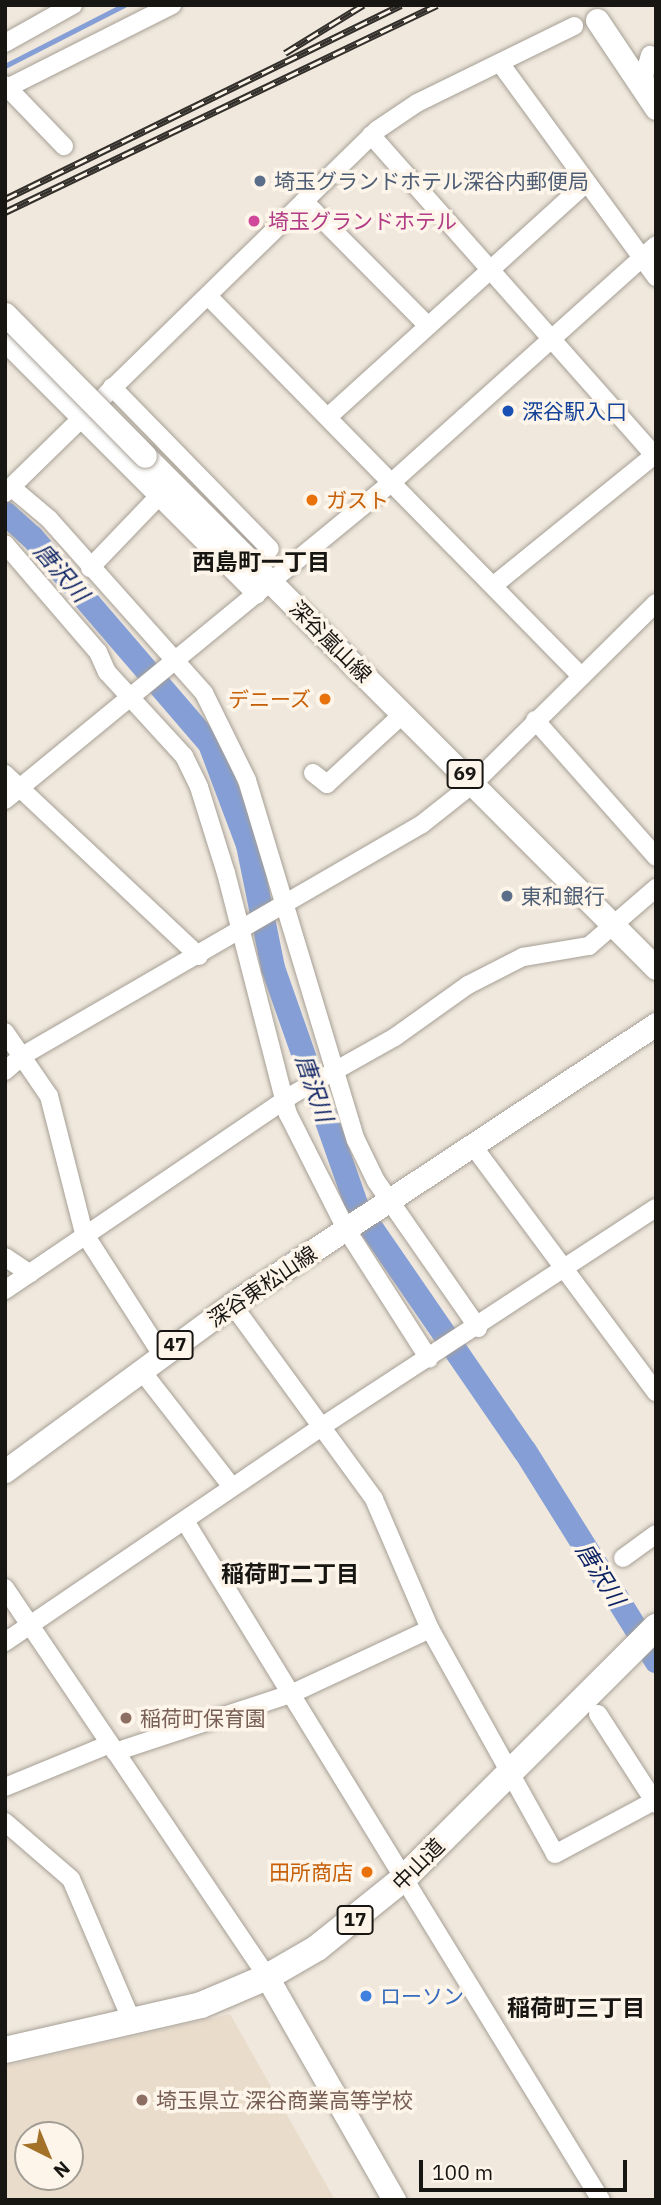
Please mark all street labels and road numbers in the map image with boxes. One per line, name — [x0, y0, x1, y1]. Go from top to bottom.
street label: 深谷嵐山線 — [285, 595, 377, 687]
road number: 69 — [446, 758, 484, 790]
street label: 深谷東松山線 — [203, 1240, 321, 1332]
road number: 47 — [156, 1330, 194, 1360]
street label: 中山道 — [387, 1833, 449, 1895]
road number: 17 — [336, 1904, 374, 1936]

